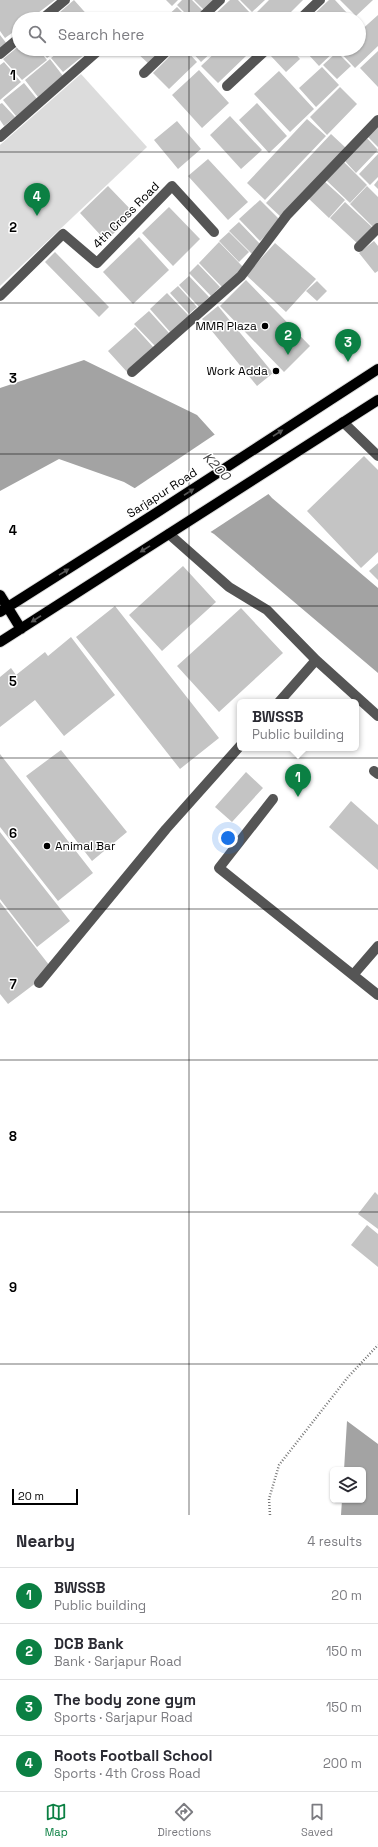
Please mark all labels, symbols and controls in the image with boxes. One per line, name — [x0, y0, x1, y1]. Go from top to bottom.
search box — [12, 12, 366, 56]
icon: search — [26, 23, 48, 45]
text: Search here — [58, 25, 144, 44]
text: 1 — [10, 67, 16, 84]
street label: 4th Cross Road — [89, 178, 163, 252]
pin: 4 — [24, 183, 50, 216]
text: 2 — [9, 219, 17, 236]
place label: MMR Plaza — [195, 318, 257, 334]
marker: MMR Plaza — [260, 321, 270, 331]
pin: 2 — [275, 322, 301, 355]
pin: 3 — [335, 329, 361, 362]
place label: Work Adda — [206, 363, 268, 379]
marker: Work Adda — [271, 366, 281, 376]
text: 3 — [9, 370, 17, 387]
one-way arrow — [273, 429, 284, 437]
water label: K200 — [199, 449, 235, 485]
street label: Sarjapur Road — [124, 464, 200, 522]
one-way arrow — [184, 488, 194, 496]
text: 4 — [9, 522, 17, 539]
one-way arrow — [140, 545, 150, 553]
one-way arrow — [58, 568, 70, 575]
one-way arrow — [30, 615, 41, 623]
text: 5 — [9, 673, 17, 690]
popup — [237, 699, 359, 751]
text: BWSSB — [252, 707, 303, 726]
text: Public building — [252, 726, 344, 743]
pin: 1 — [285, 764, 311, 797]
text: 6 — [9, 825, 17, 842]
your location — [218, 828, 238, 848]
place label: Animal Bar — [55, 838, 116, 854]
marker: Animal Bar — [42, 841, 52, 851]
text: 7 — [9, 976, 17, 993]
text: 8 — [9, 1128, 17, 1145]
text: 9 — [9, 1279, 17, 1296]
map controls — [330, 1467, 366, 1503]
button: layers — [330, 1467, 366, 1503]
scale bar — [12, 1487, 78, 1506]
text: 20 m — [18, 1489, 44, 1503]
text: Nearby — [16, 1530, 75, 1552]
text: 4 results — [307, 1533, 362, 1550]
text: BWSSB — [54, 1578, 106, 1597]
text: 1 — [26, 1587, 32, 1604]
text: 20 m — [331, 1587, 362, 1604]
text: Public building — [54, 1597, 146, 1614]
text: DCB Bank — [54, 1634, 124, 1653]
text: 2 — [25, 1643, 33, 1660]
text: 150 m — [326, 1643, 362, 1660]
text: Bank · Sarjapur Road — [54, 1653, 182, 1670]
text: The body zone gym — [54, 1690, 196, 1709]
text: 3 — [25, 1699, 33, 1716]
text: 150 m — [326, 1699, 362, 1716]
text: Sports · Sarjapur Road — [54, 1709, 193, 1726]
text: Roots Football School — [54, 1746, 213, 1765]
text: 4 — [25, 1755, 33, 1772]
text: 200 m — [323, 1755, 362, 1772]
text: Sports · 4th Cross Road — [54, 1765, 201, 1782]
tab: Map — [45, 1801, 68, 1839]
tab: Directions — [157, 1801, 211, 1839]
tab: Saved — [301, 1801, 333, 1839]

